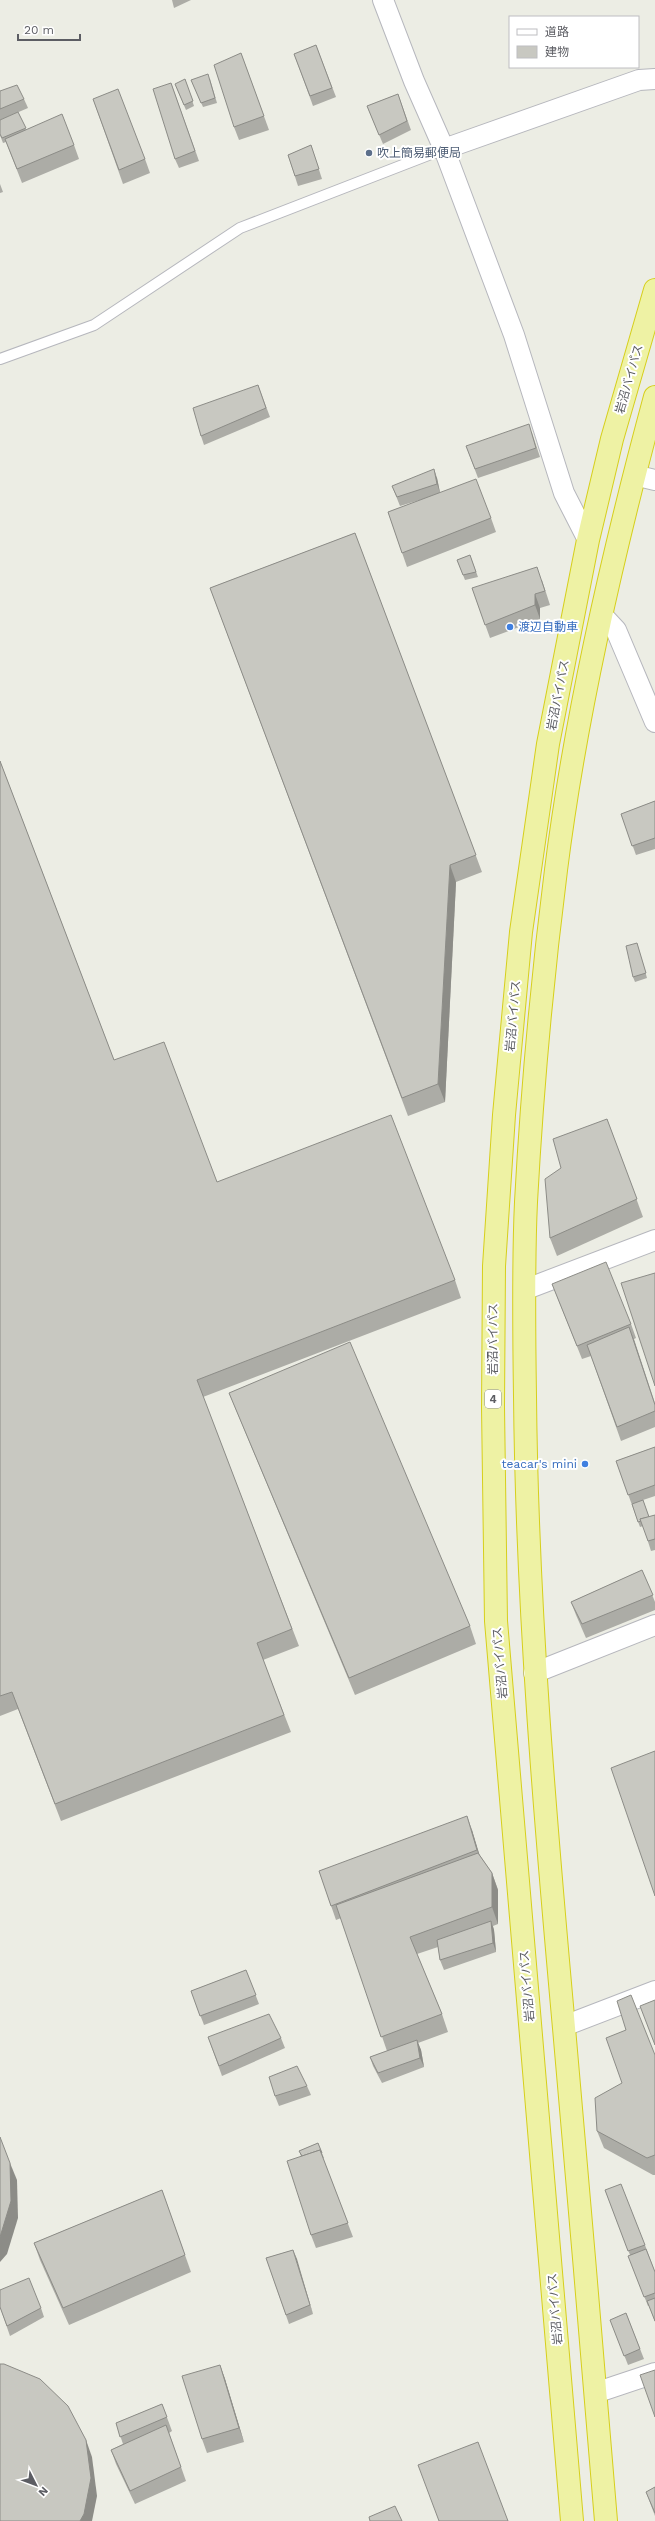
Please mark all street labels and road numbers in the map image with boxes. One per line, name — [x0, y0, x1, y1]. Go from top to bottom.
street label: 岩沼バイパス — [612, 343, 646, 415]
street label: 岩沼バイパス — [544, 658, 572, 732]
street label: 岩沼バイパス — [503, 980, 523, 1052]
street label: 岩沼バイパス — [486, 1303, 500, 1375]
road number: 4 — [485, 1390, 501, 1408]
street label: 岩沼バイパス — [490, 1627, 510, 1699]
street label: 岩沼バイパス — [517, 1950, 537, 2022]
street label: 岩沼バイパス — [545, 2273, 565, 2345]

